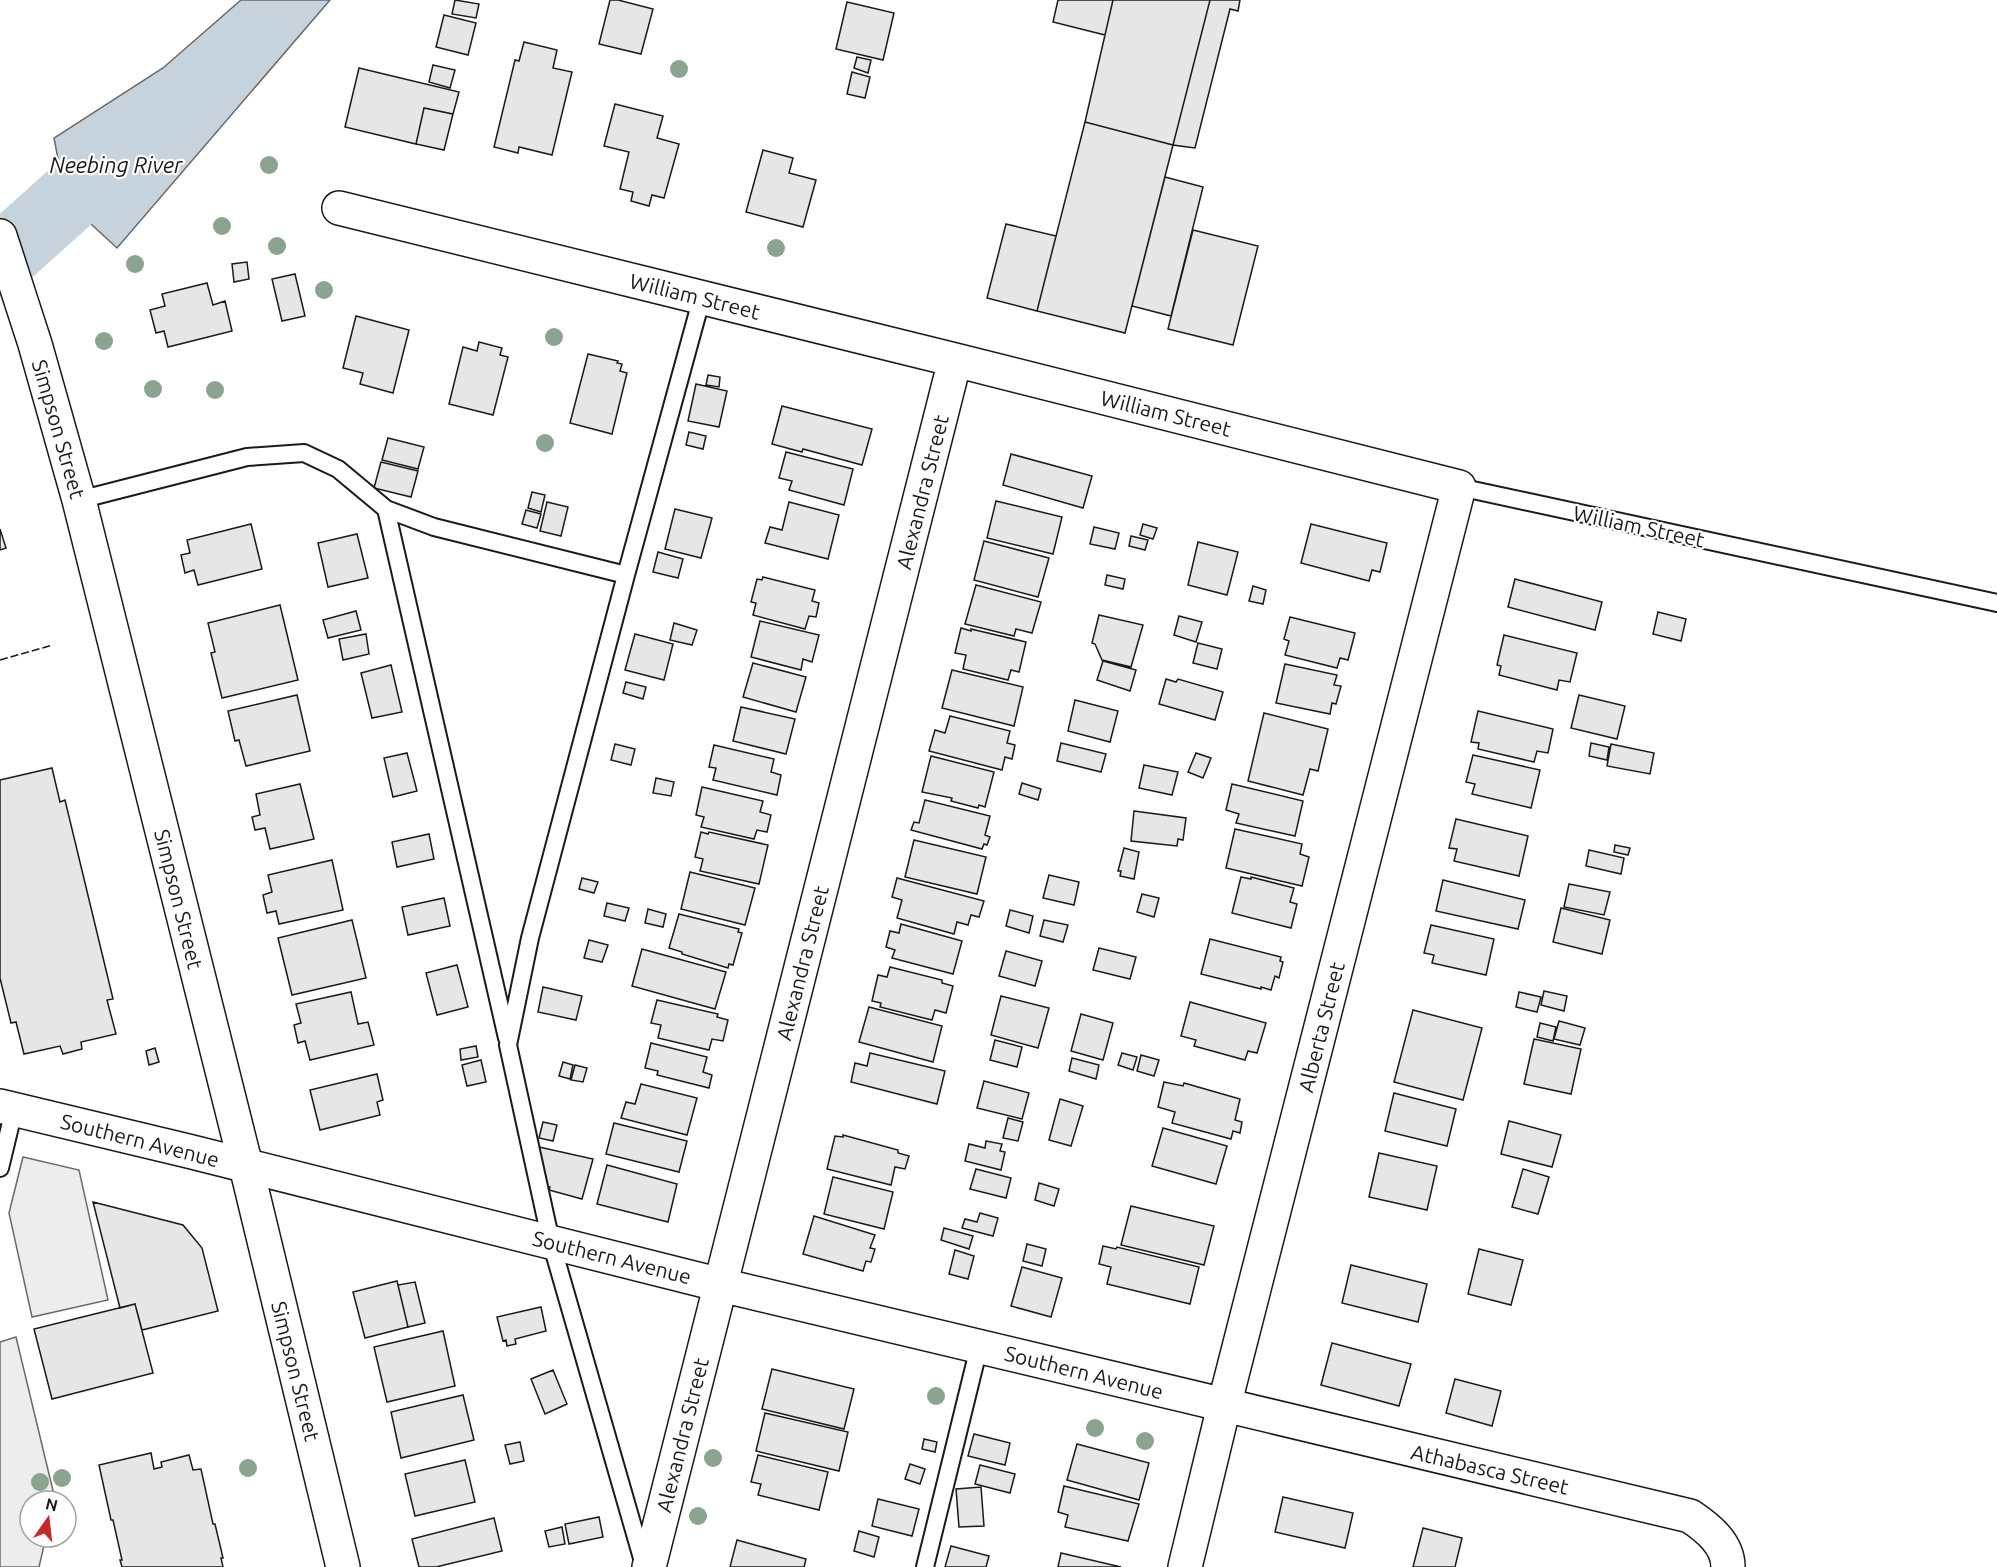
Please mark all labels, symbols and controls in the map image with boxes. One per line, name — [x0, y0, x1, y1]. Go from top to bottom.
water label: Neebing River — [49, 152, 183, 177]
street label: William Street — [627, 268, 763, 324]
street label: Simpson Street — [28, 357, 90, 501]
street label: William Street — [1098, 385, 1234, 441]
street label: Alexandra Street — [891, 412, 953, 572]
street label: William Street — [1571, 500, 1707, 552]
street label: Simpson Street — [150, 827, 208, 971]
street label: Alexandra Street — [771, 883, 833, 1043]
street label: Alberta Street — [1293, 959, 1349, 1095]
street label: Southern Avenue — [58, 1109, 222, 1171]
street label: Southern Avenue — [530, 1226, 694, 1288]
street label: Simpson Street — [267, 1299, 325, 1443]
street label: Southern Avenue — [1002, 1341, 1166, 1403]
street label: Alexandra Street — [651, 1355, 713, 1515]
street label: Athabasca Street — [1409, 1439, 1571, 1499]
north arrow — [18, 1489, 78, 1549]
text: N — [44, 1494, 60, 1515]

